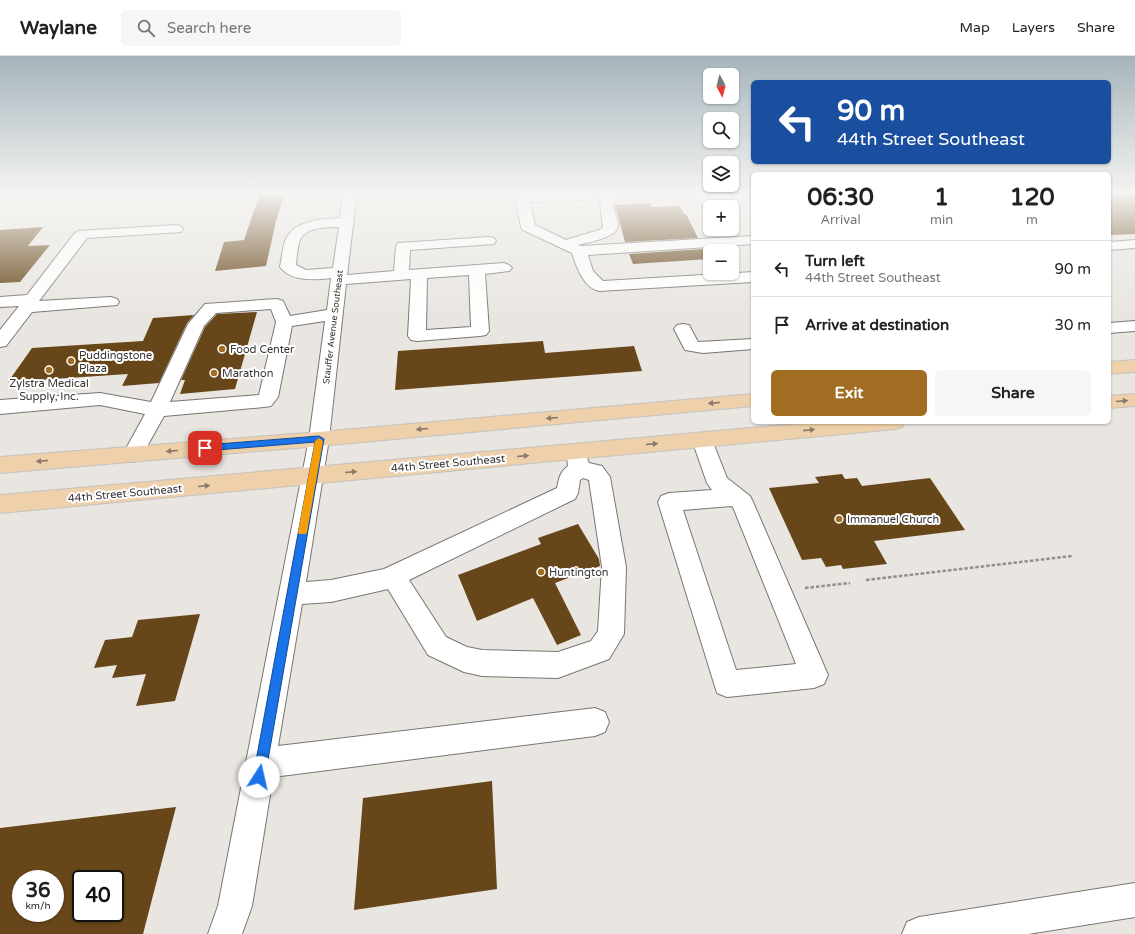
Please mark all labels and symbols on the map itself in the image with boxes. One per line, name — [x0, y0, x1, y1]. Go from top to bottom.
north arrow — [703, 68, 739, 104]
street label: Stauffer Avenue Southeast — [321, 269, 346, 385]
place label: Food Center — [230, 343, 295, 356]
marker: Food Center — [217, 344, 227, 354]
place label: Puddingstone Plaza — [79, 349, 152, 375]
marker: Puddingstone Plaza — [66, 356, 76, 366]
marker: Zylstra Medical Supply, Inc. — [44, 365, 54, 375]
place label: Marathon — [222, 367, 273, 380]
marker: Marathon — [209, 368, 219, 378]
place label: Zylstra Medical Supply, Inc. — [9, 377, 89, 403]
one-way arrow — [1116, 397, 1128, 404]
one-way arrow — [708, 400, 720, 407]
one-way arrow — [546, 415, 558, 421]
one-way arrow — [416, 426, 428, 433]
one-way arrow — [803, 427, 815, 434]
pin — [188, 431, 222, 465]
one-way arrow — [646, 441, 658, 448]
one-way arrow — [166, 447, 178, 454]
street label: 44th Street Southeast — [390, 452, 506, 475]
one-way arrow — [516, 453, 529, 460]
one-way arrow — [36, 458, 48, 465]
one-way arrow — [345, 469, 357, 476]
street label: 44th Street Southeast — [67, 482, 183, 505]
one-way arrow — [198, 482, 210, 489]
place label: Immanuel Church — [847, 513, 939, 526]
marker: Immanuel Church — [834, 514, 844, 524]
place label: Huntington — [549, 566, 609, 579]
marker: Huntington — [536, 567, 546, 577]
position arrow — [238, 756, 280, 798]
speed limit sign: 40 — [72, 870, 124, 922]

